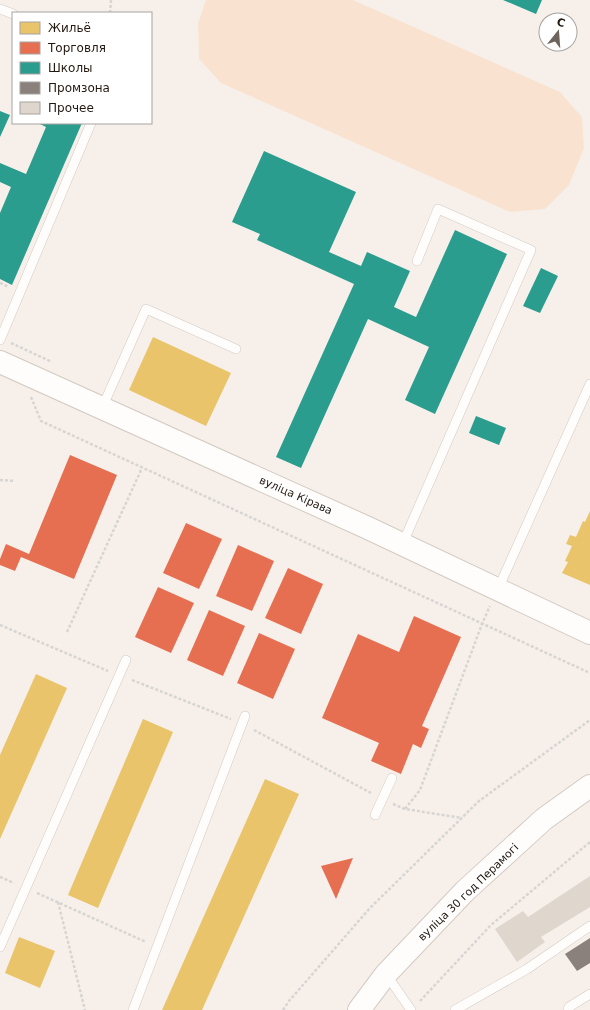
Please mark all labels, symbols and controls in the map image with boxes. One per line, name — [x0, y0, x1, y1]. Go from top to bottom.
legend — [12, 12, 152, 124]
north arrow — [538, 12, 578, 52]
text: С — [555, 16, 567, 30]
text: Жильё — [48, 21, 91, 35]
text: Торговля — [47, 41, 106, 55]
text: Школы — [48, 61, 93, 75]
text: Промзона — [48, 81, 110, 95]
text: Прочее — [48, 101, 94, 115]
street label: вуліца Кірава — [257, 474, 334, 517]
street label: вуліца 30 год Перамогі — [415, 841, 521, 944]

